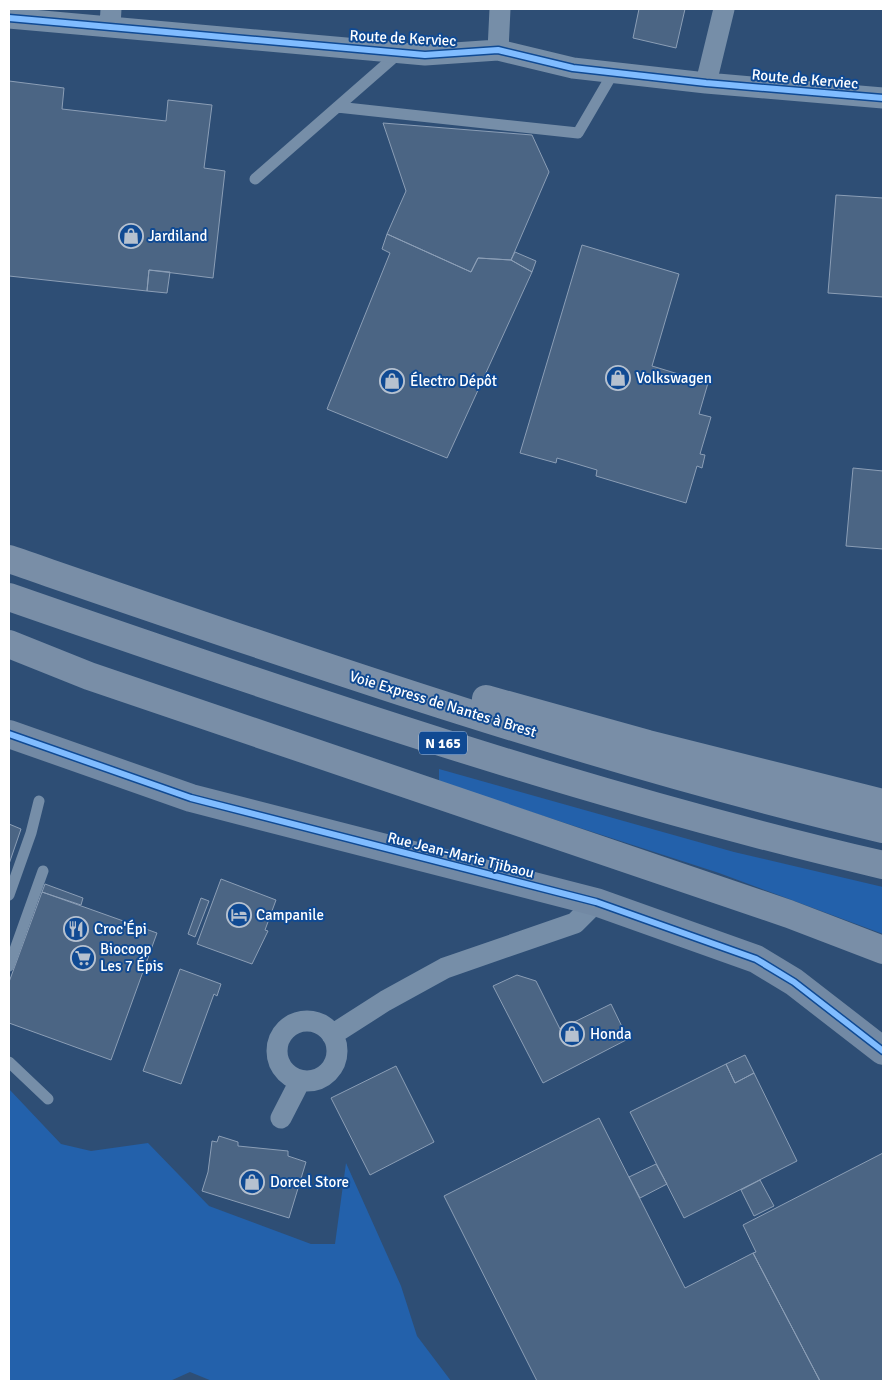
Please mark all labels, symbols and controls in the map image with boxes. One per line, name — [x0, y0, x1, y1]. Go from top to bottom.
street label: Route de Kerviec — [349, 26, 457, 50]
street label: Route de Kerviec — [751, 65, 859, 93]
shop icon: Jardiland — [118, 223, 144, 249]
place label: Jardiland — [148, 227, 207, 245]
shop icon: Volkswagen — [605, 365, 631, 391]
shop icon: Électro Dépôt — [379, 368, 405, 394]
place label: Volkswagen — [636, 369, 712, 387]
place label: Électro Dépôt — [410, 371, 497, 390]
street label: Voie Express de Nantes à Brest — [347, 667, 539, 741]
road number: N 165 — [419, 731, 467, 754]
street label: Rue Jean-Marie Tjibaou — [386, 828, 536, 882]
hotel icon: Campanile — [226, 902, 252, 928]
place label: Campanile — [256, 906, 324, 924]
restaurant icon: Croc'Épi — [63, 916, 89, 942]
place label: Croc'Épi — [94, 919, 147, 938]
place label: Biocoop Les 7 Épis — [100, 940, 164, 975]
supermarket icon: Biocoop Les 7 Épis — [70, 945, 96, 971]
shop icon: Honda — [559, 1021, 585, 1047]
place label: Honda — [590, 1025, 632, 1043]
shop icon: Dorcel Store — [239, 1169, 265, 1195]
place label: Dorcel Store — [270, 1173, 349, 1191]

